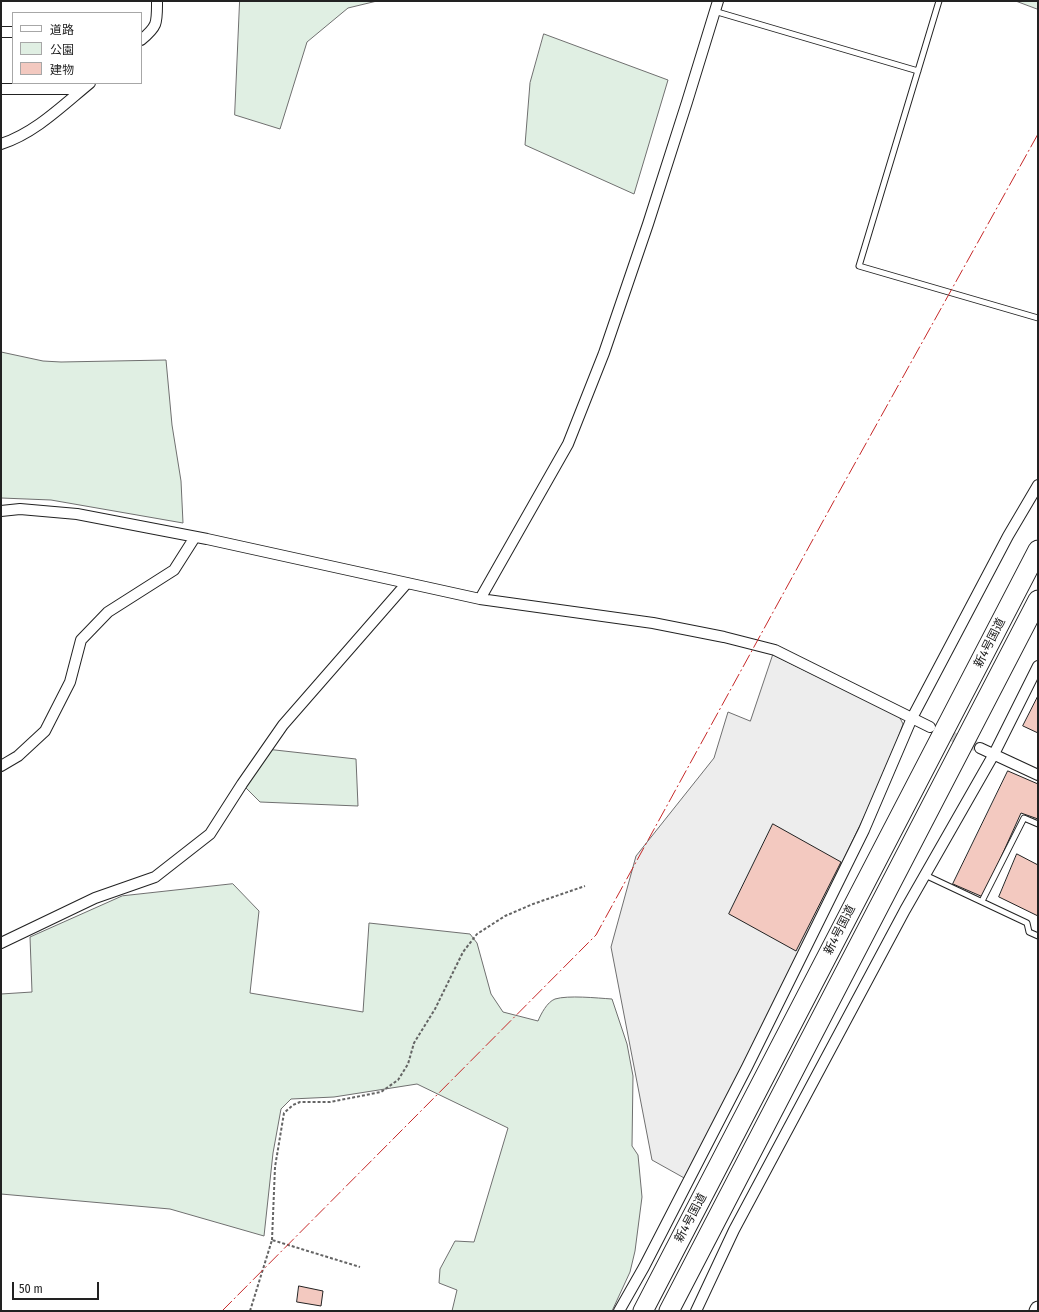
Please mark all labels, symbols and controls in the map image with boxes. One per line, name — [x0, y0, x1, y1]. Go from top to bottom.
legend — [12, 12, 142, 84]
text: 道路 — [50, 23, 74, 37]
text: 公園 — [50, 43, 74, 57]
text: 建物 — [50, 63, 74, 77]
street label: 新4号国道 — [971, 616, 1009, 670]
street label: 新4号国道 — [821, 903, 859, 957]
street label: 新4号国道 — [672, 1191, 710, 1245]
scale bar — [14, 1274, 101, 1300]
text: 50 m — [19, 1282, 43, 1296]

